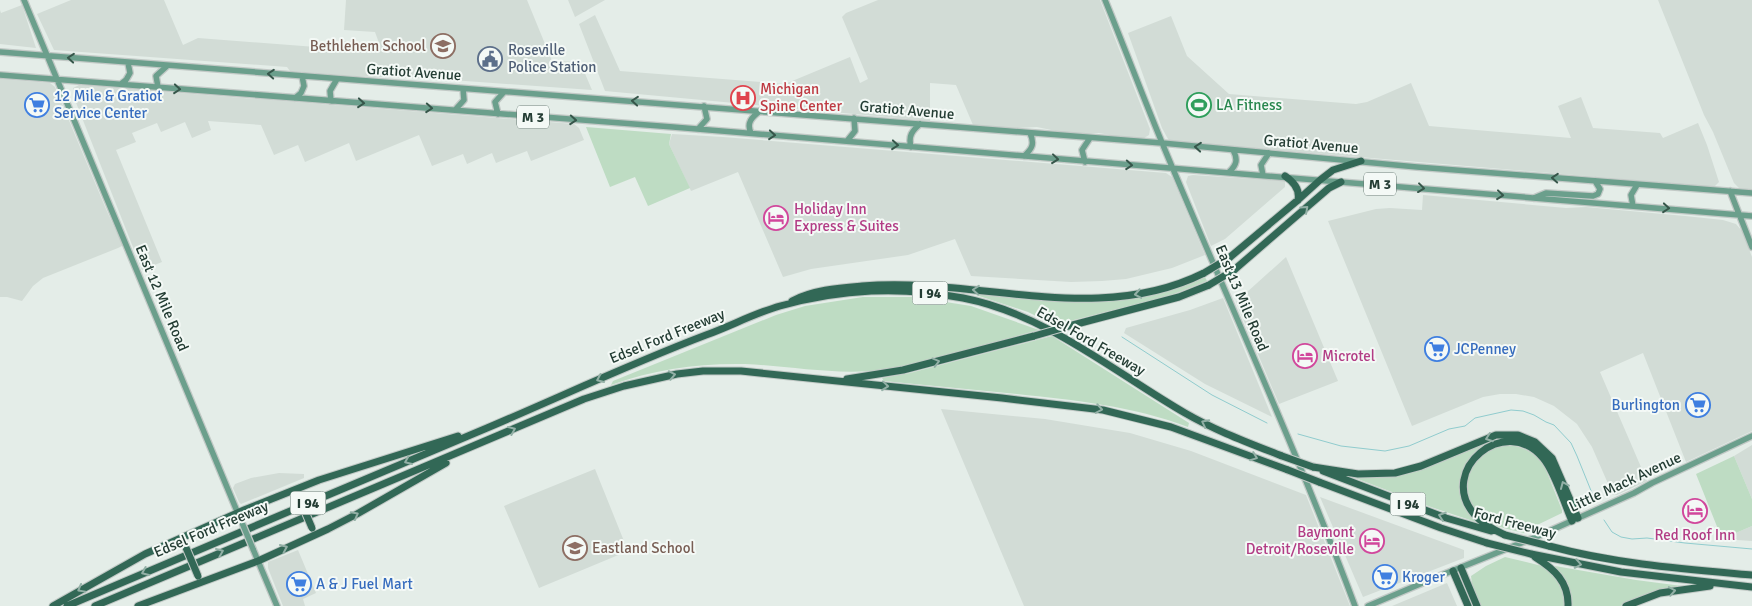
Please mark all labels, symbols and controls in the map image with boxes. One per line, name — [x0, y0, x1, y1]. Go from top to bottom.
school or university icon: Bethlehem School — [430, 33, 456, 59]
place label: Bethlehem School — [310, 37, 426, 55]
place label: Roseville Police Station — [508, 41, 597, 76]
public building icon: Roseville Police Station — [477, 46, 503, 72]
one-way arrow — [67, 53, 75, 64]
street label: Gratiot Avenue — [366, 60, 462, 84]
one-way arrow — [267, 68, 275, 79]
place label: Michigan Spine Center — [760, 80, 843, 115]
one-way arrow — [173, 83, 181, 94]
hospital icon: Michigan Spine Center — [730, 85, 756, 111]
place label: 12 Mile & Gratiot Service Center — [54, 87, 162, 122]
supermarket icon: 12 Mile & Gratiot Service Center — [24, 92, 50, 118]
sports icon: LA Fitness — [1186, 92, 1212, 118]
one-way arrow — [630, 95, 638, 106]
place label: LA Fitness — [1216, 96, 1282, 114]
one-way arrow — [357, 97, 365, 108]
street label: Gratiot Avenue — [859, 97, 955, 123]
one-way arrow — [426, 103, 434, 114]
road number: M 3 — [517, 105, 549, 128]
one-way arrow — [570, 114, 578, 125]
one-way arrow — [768, 129, 776, 140]
street label: Gratiot Avenue — [1263, 131, 1359, 157]
one-way arrow — [891, 140, 899, 151]
one-way arrow — [1193, 142, 1201, 153]
one-way arrow — [1051, 153, 1059, 164]
one-way arrow — [1125, 159, 1133, 170]
road number: M 3 — [1364, 172, 1396, 195]
one-way arrow — [1550, 172, 1558, 183]
one-way arrow — [1417, 182, 1425, 193]
one-way arrow — [1496, 189, 1504, 200]
place label: Holiday Inn Express & Suites — [794, 200, 899, 235]
one-way arrow — [1662, 202, 1670, 213]
hotel icon: Holiday Inn Express & Suites — [763, 205, 789, 231]
one-way arrow — [1300, 206, 1309, 215]
street label: East 12 Mile Road — [131, 242, 193, 354]
street label: East 13 Mile Road — [1211, 242, 1273, 354]
road number: I 94 — [912, 282, 948, 304]
one-way arrow — [972, 285, 980, 296]
one-way arrow — [1134, 288, 1143, 298]
street label: Edsel Ford Freeway — [1033, 303, 1149, 379]
street label: Edsel Ford Freeway — [607, 305, 727, 367]
supermarket icon: JCPenney — [1424, 336, 1450, 362]
place label: JCPenney — [1454, 340, 1516, 358]
hotel icon: Microtel — [1292, 343, 1318, 369]
place label: Microtel — [1322, 347, 1375, 365]
one-way arrow — [932, 357, 940, 367]
one-way arrow — [667, 371, 676, 381]
one-way arrow — [596, 373, 605, 383]
one-way arrow — [882, 380, 890, 391]
supermarket icon: Burlington — [1685, 392, 1711, 418]
place label: Burlington — [1612, 396, 1680, 414]
one-way arrow — [1095, 404, 1104, 414]
one-way arrow — [1201, 420, 1210, 430]
one-way arrow — [507, 426, 516, 437]
one-way arrow — [1485, 432, 1493, 442]
street label: Little Mack Avenue — [1566, 448, 1684, 516]
one-way arrow — [1249, 451, 1258, 462]
one-way arrow — [404, 455, 413, 466]
one-way arrow — [1560, 481, 1571, 490]
road number: I 94 — [290, 492, 326, 514]
road number: I 94 — [1390, 492, 1426, 516]
street label: Edsel Ford Freeway — [151, 497, 271, 561]
hotel icon: Red Roof Inn — [1682, 498, 1708, 524]
street label: Ford Freeway — [1472, 503, 1558, 543]
one-way arrow — [349, 512, 358, 522]
one-way arrow — [1438, 512, 1447, 522]
place label: Baymont Detroit/Roseville — [1246, 523, 1354, 558]
place label: Red Roof Inn — [1655, 526, 1735, 544]
hotel icon: Baymont Detroit/Roseville — [1359, 528, 1385, 554]
school or university icon: Eastland School — [562, 535, 588, 561]
place label: Eastland School — [592, 539, 695, 557]
one-way arrow — [279, 544, 288, 555]
one-way arrow — [215, 548, 224, 559]
one-way arrow — [1574, 559, 1583, 569]
supermarket icon: Kroger — [1372, 564, 1398, 590]
one-way arrow — [141, 566, 150, 577]
place label: Kroger — [1402, 568, 1445, 586]
supermarket icon: A & J Fuel Mart — [286, 571, 312, 597]
place label: A & J Fuel Mart — [316, 575, 413, 593]
one-way arrow — [77, 583, 86, 593]
one-way arrow — [1667, 586, 1676, 596]

